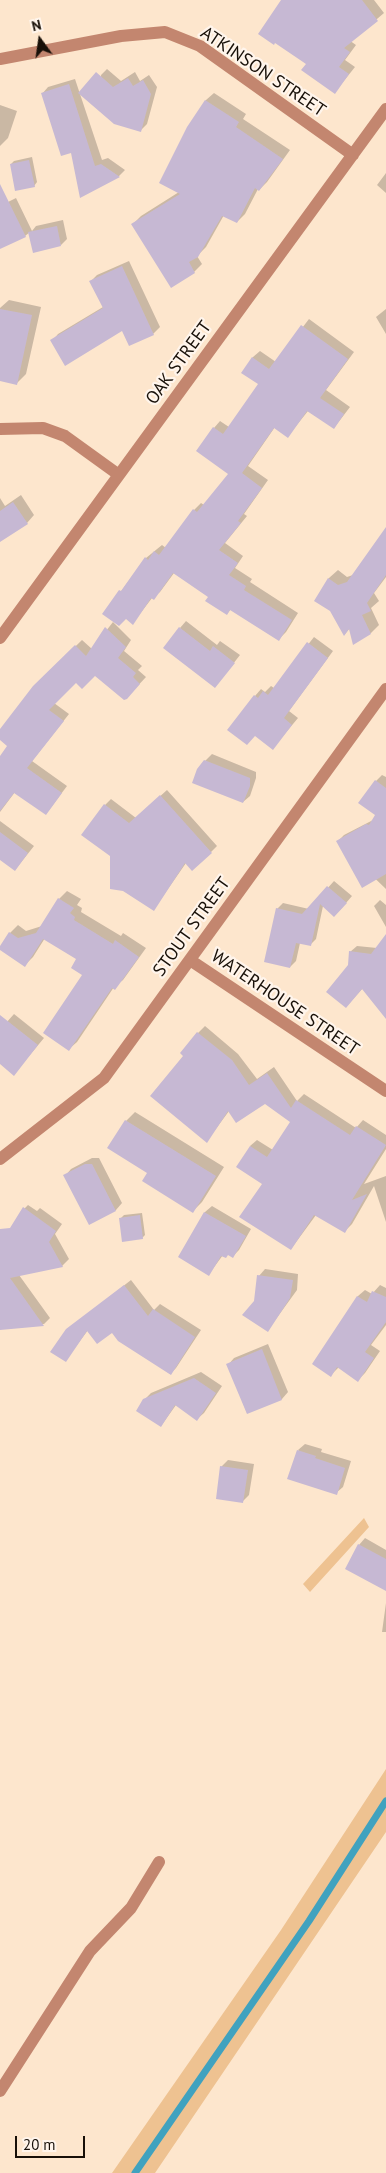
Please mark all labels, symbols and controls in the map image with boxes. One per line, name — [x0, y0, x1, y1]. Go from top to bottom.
north arrow — [15, 15, 65, 65]
text: N — [30, 16, 43, 35]
street label: ATKINSON STREET — [196, 22, 330, 122]
street label: OAK STREET — [142, 317, 216, 409]
street label: STOUT STREET — [149, 873, 235, 981]
street label: WATERHOUSE STREET — [207, 945, 363, 1061]
scale bar — [18, 2126, 88, 2158]
text: 20 m — [23, 2135, 56, 2154]

